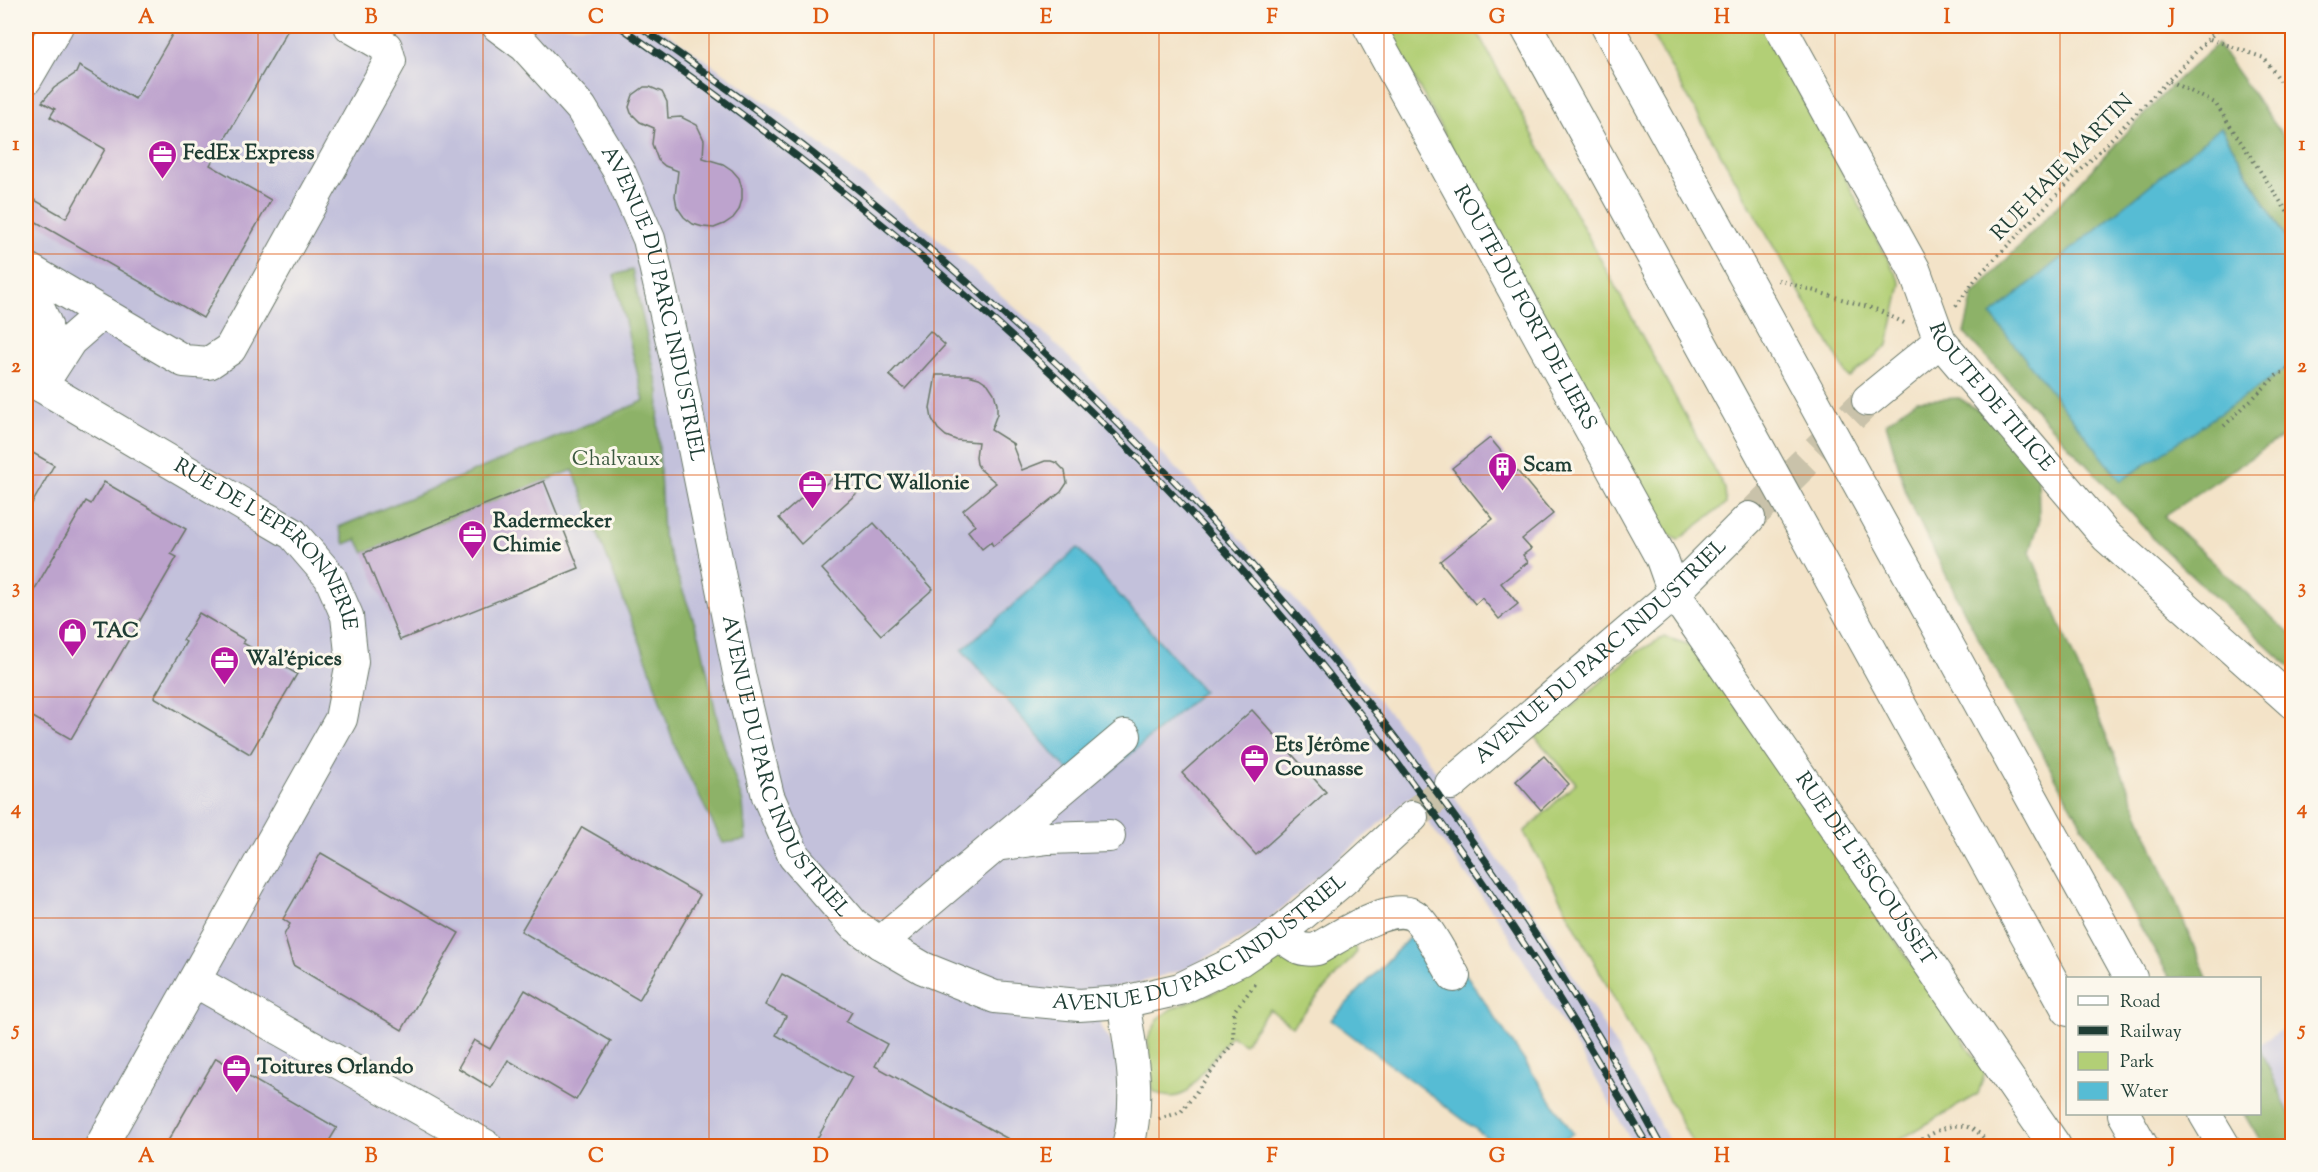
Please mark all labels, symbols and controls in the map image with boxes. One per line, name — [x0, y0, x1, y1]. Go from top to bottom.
text: A — [138, 4, 155, 33]
text: B — [365, 4, 378, 33]
text: C — [588, 4, 604, 33]
text: D — [813, 4, 829, 33]
text: E — [1040, 4, 1053, 33]
text: F — [1266, 4, 1278, 33]
text: G — [1489, 4, 1506, 33]
text: H — [1714, 4, 1730, 33]
text: I — [1944, 4, 1951, 33]
text: J — [2167, 4, 2175, 33]
street label: RUE HAIE MARTIN — [1985, 88, 2141, 248]
text: 1 — [13, 131, 20, 160]
text: 1 — [2299, 131, 2306, 160]
office icon: FedEx Express — [146, 138, 178, 180]
place label: FedEx Express — [183, 139, 314, 169]
street label: AVENUE DU PARC INDUSTRIEL — [592, 140, 711, 464]
street label: ROUTE DU FORT DE LIERS — [1445, 180, 1604, 436]
street label: ROUTE DE TILICE — [1920, 319, 2061, 479]
text: 2 — [11, 353, 21, 382]
text: 2 — [2297, 353, 2307, 382]
park label: Chalvaux — [572, 445, 660, 475]
building icon: Scam — [1486, 450, 1518, 492]
place label: Scam — [1523, 451, 1573, 481]
street label: RUE DE L'EPERONNERIE — [168, 452, 363, 632]
office icon: HTC Wallonie — [797, 468, 829, 510]
place label: HTC Wallonie — [834, 469, 970, 499]
place label: Radermecker Chimie — [493, 507, 612, 561]
office icon: Radermecker Chimie — [456, 518, 488, 560]
street label: AVENUE DU PARC INDUSTRIEL — [1469, 532, 1735, 772]
text: 3 — [12, 574, 20, 603]
text: 3 — [2298, 574, 2306, 603]
street label: AVENUE DU PARC INDUSTRIEL — [713, 613, 857, 925]
shop icon: TAC — [56, 616, 88, 658]
place label: TAC — [93, 617, 139, 647]
office icon: Wal’épices — [209, 644, 241, 686]
place label: Wal’épices — [246, 645, 342, 675]
place label: Ets Jérôme Counasse — [1275, 731, 1370, 785]
office icon: Ets Jérôme Counasse — [1238, 742, 1270, 784]
street label: RUE DE L'ESCOUSSET — [1787, 767, 1942, 973]
text: 4 — [10, 795, 21, 824]
text: 4 — [2296, 795, 2307, 824]
street label: AVENUE DU PARC INDUSTRIEL — [1051, 867, 1354, 1020]
legend — [2066, 977, 2261, 1115]
text: Road — [2120, 990, 2160, 1016]
text: 5 — [11, 1016, 20, 1045]
text: 5 — [2297, 1016, 2306, 1045]
text: Railway — [2120, 1020, 2182, 1046]
text: Park — [2120, 1050, 2155, 1076]
office icon: Toitures Orlando — [220, 1052, 252, 1094]
place label: Toitures Orlando — [257, 1053, 414, 1083]
text: Water — [2120, 1080, 2169, 1106]
text: A — [138, 1143, 155, 1172]
text: B — [365, 1143, 378, 1172]
text: C — [588, 1143, 604, 1172]
text: D — [813, 1143, 829, 1172]
text: E — [1040, 1143, 1053, 1172]
text: F — [1266, 1143, 1278, 1172]
text: G — [1489, 1143, 1506, 1172]
text: H — [1714, 1143, 1730, 1172]
text: I — [1944, 1143, 1951, 1172]
text: J — [2167, 1143, 2175, 1172]

